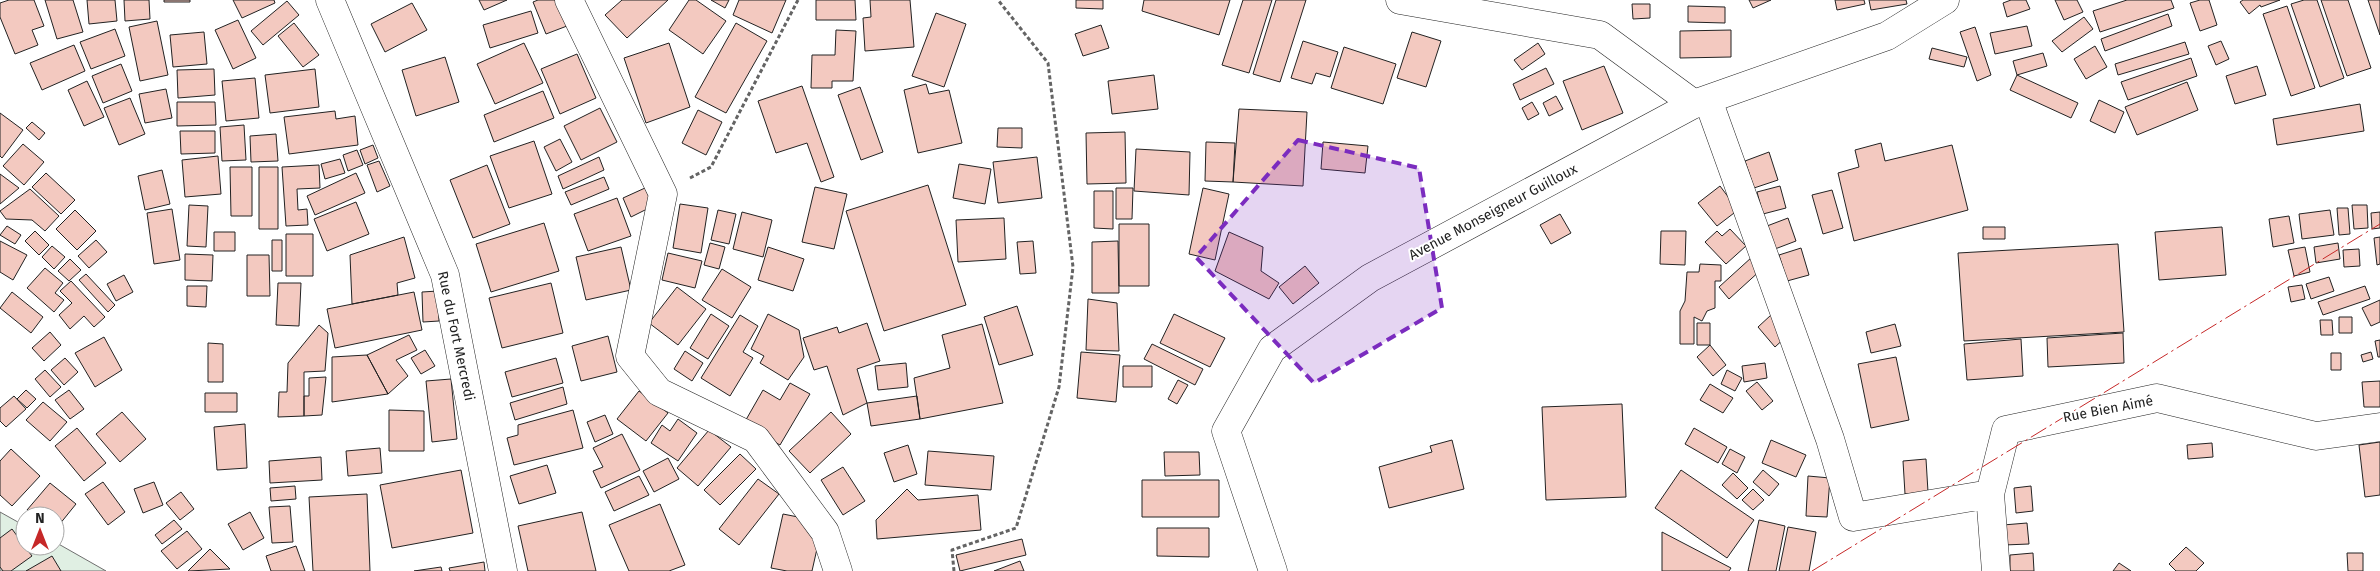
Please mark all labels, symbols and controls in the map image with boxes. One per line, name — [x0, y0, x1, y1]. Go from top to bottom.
street label: Avenue Monseigneur Guilloux — [1406, 160, 1580, 264]
street label: Rue du Fort Mercredi — [434, 270, 478, 402]
street label: Rue Bien Aimé — [2061, 392, 2155, 426]
north arrow — [15, 506, 65, 556]
text: N — [35, 510, 45, 527]

